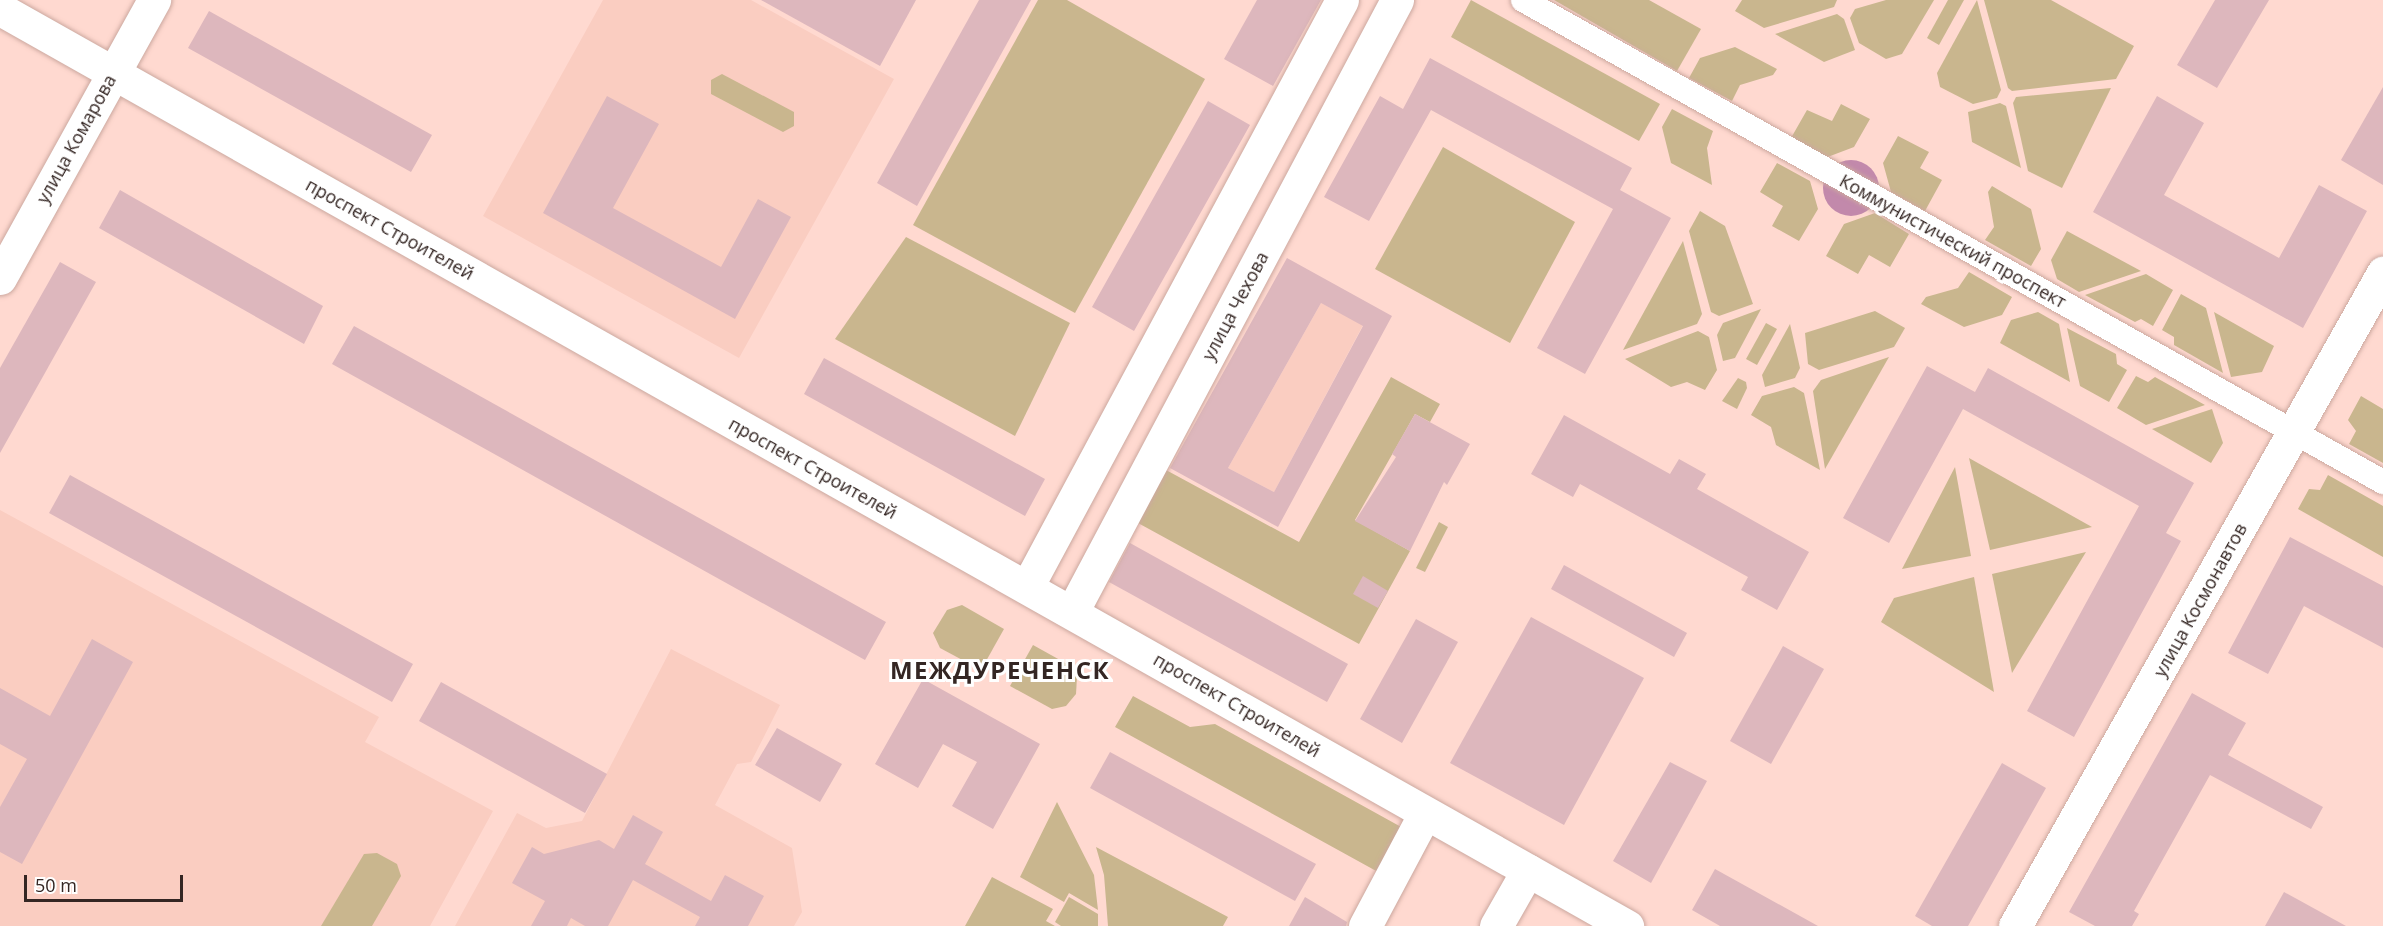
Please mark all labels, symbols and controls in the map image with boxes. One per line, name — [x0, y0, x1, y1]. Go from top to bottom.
street label: улица Комарова — [32, 71, 120, 207]
street label: Коммунистический проспект — [1836, 170, 2070, 312]
street label: проспект Строителей — [302, 174, 478, 284]
street label: улица Чехова — [1197, 248, 1273, 364]
street label: проспект Строителей — [725, 413, 901, 523]
street label: улица Космонавтов — [2149, 519, 2251, 681]
street label: проспект Строителей — [1150, 648, 1324, 762]
district label: МЕЖДУРЕЧЕНСК — [890, 656, 1110, 684]
scale bar — [27, 863, 186, 901]
text: 50 m — [35, 873, 77, 897]

